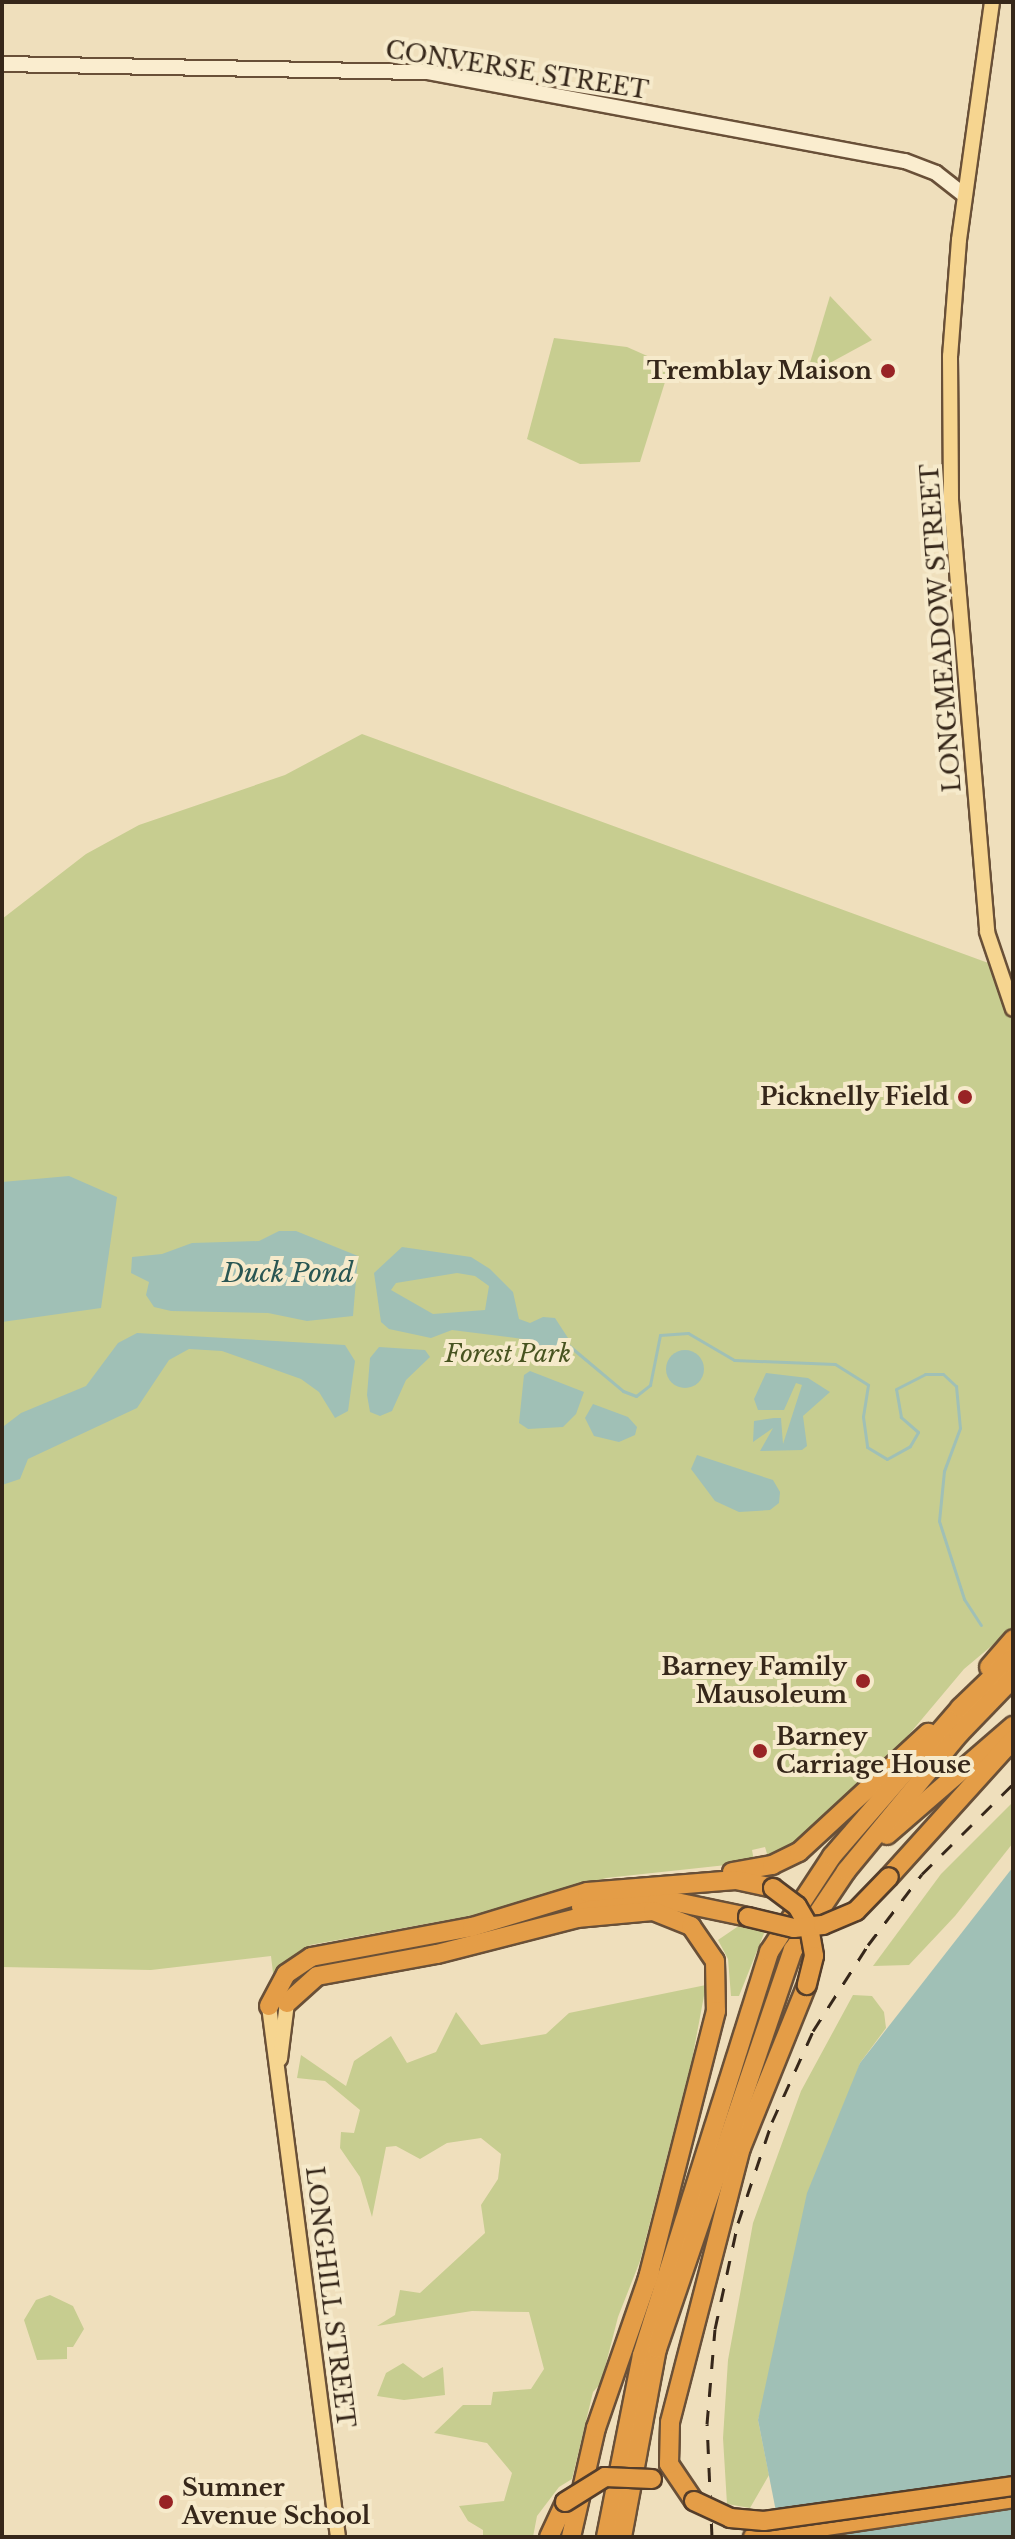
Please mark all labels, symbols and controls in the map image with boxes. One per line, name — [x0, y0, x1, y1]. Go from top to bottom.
street label: CONVERSE STREET — [383, 35, 651, 105]
place label: Tremblay Maison — [646, 357, 872, 385]
marker: Tremblay Maison — [879, 362, 897, 380]
street label: LONGMEADOW STREET — [915, 462, 967, 794]
place label: Picknelly Field — [759, 1083, 949, 1111]
marker: Picknelly Field — [956, 1088, 974, 1106]
water label: Duck Pond — [222, 1258, 354, 1290]
park label: Forest Park — [445, 1340, 571, 1368]
place label: Barney Family Mausoleum — [660, 1653, 847, 1709]
marker: Barney Family Mausoleum — [854, 1672, 872, 1690]
place label: Barney Carriage House — [776, 1723, 971, 1779]
marker: Barney Carriage House — [751, 1742, 769, 1760]
street label: LONGHILL STREET — [300, 2164, 360, 2430]
place label: Sumner Avenue School — [182, 2474, 370, 2530]
marker: Sumner Avenue School — [157, 2493, 175, 2511]

